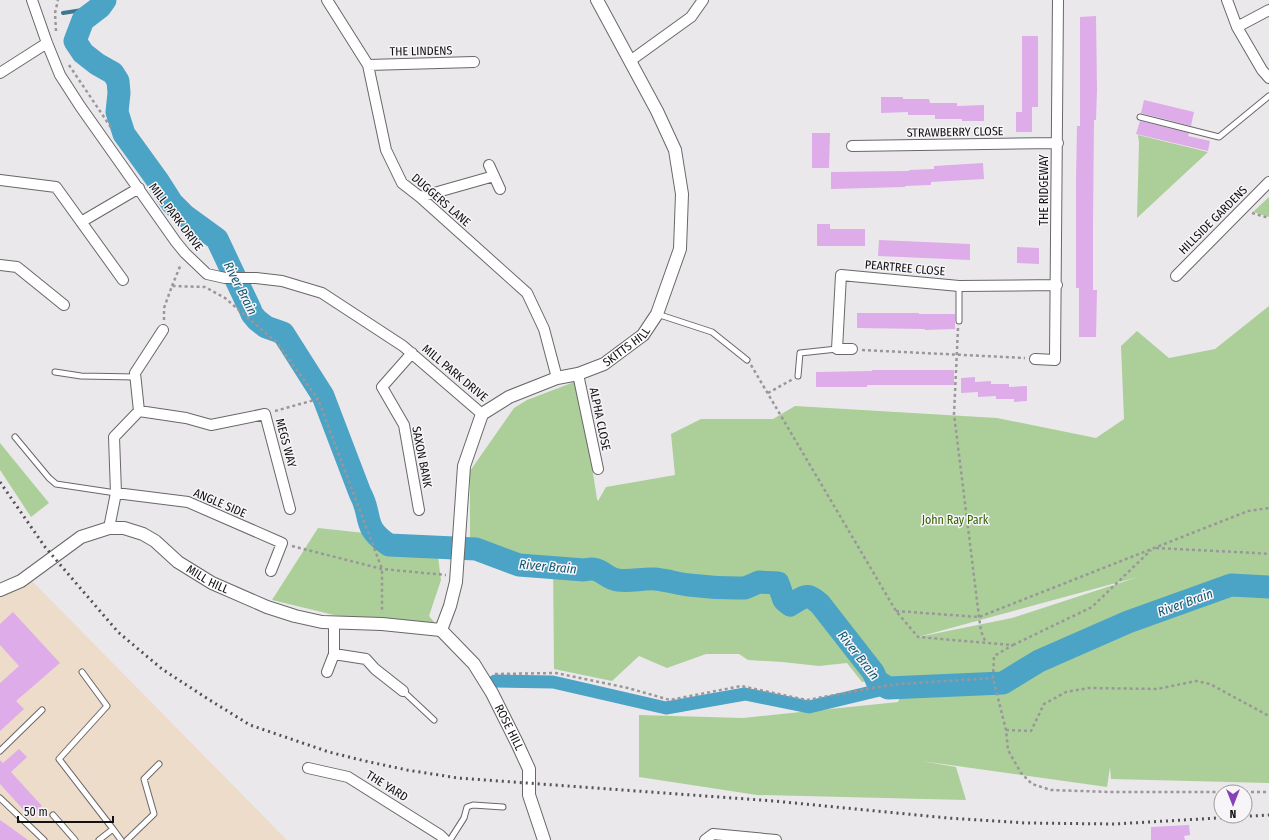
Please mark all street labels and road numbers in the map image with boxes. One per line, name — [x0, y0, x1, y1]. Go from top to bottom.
street label: THE LINDENS — [389, 43, 453, 59]
street label: STRAWBERRY CLOSE — [906, 124, 1004, 140]
street label: THE RIDGEWAY — [1037, 154, 1051, 226]
street label: DUGGERS LANE — [409, 171, 473, 230]
street label: MILL PARK DRIVE — [146, 180, 206, 254]
street label: HILLSIDE GARDENS — [1176, 183, 1250, 257]
street label: PEARTREE CLOSE — [864, 258, 946, 279]
street label: SKITTS HILL — [600, 324, 654, 369]
street label: MILL PARK DRIVE — [419, 342, 491, 405]
street label: ALPHA CLOSE — [586, 386, 614, 452]
street label: MEGS WAY — [273, 417, 299, 469]
street label: SAXON BANK — [409, 425, 435, 489]
street label: ANGLE SIDE — [192, 486, 249, 521]
street label: MILL HILL — [184, 562, 232, 597]
street label: ROSE HILL — [492, 702, 527, 753]
street label: THE YARD — [364, 768, 410, 804]

